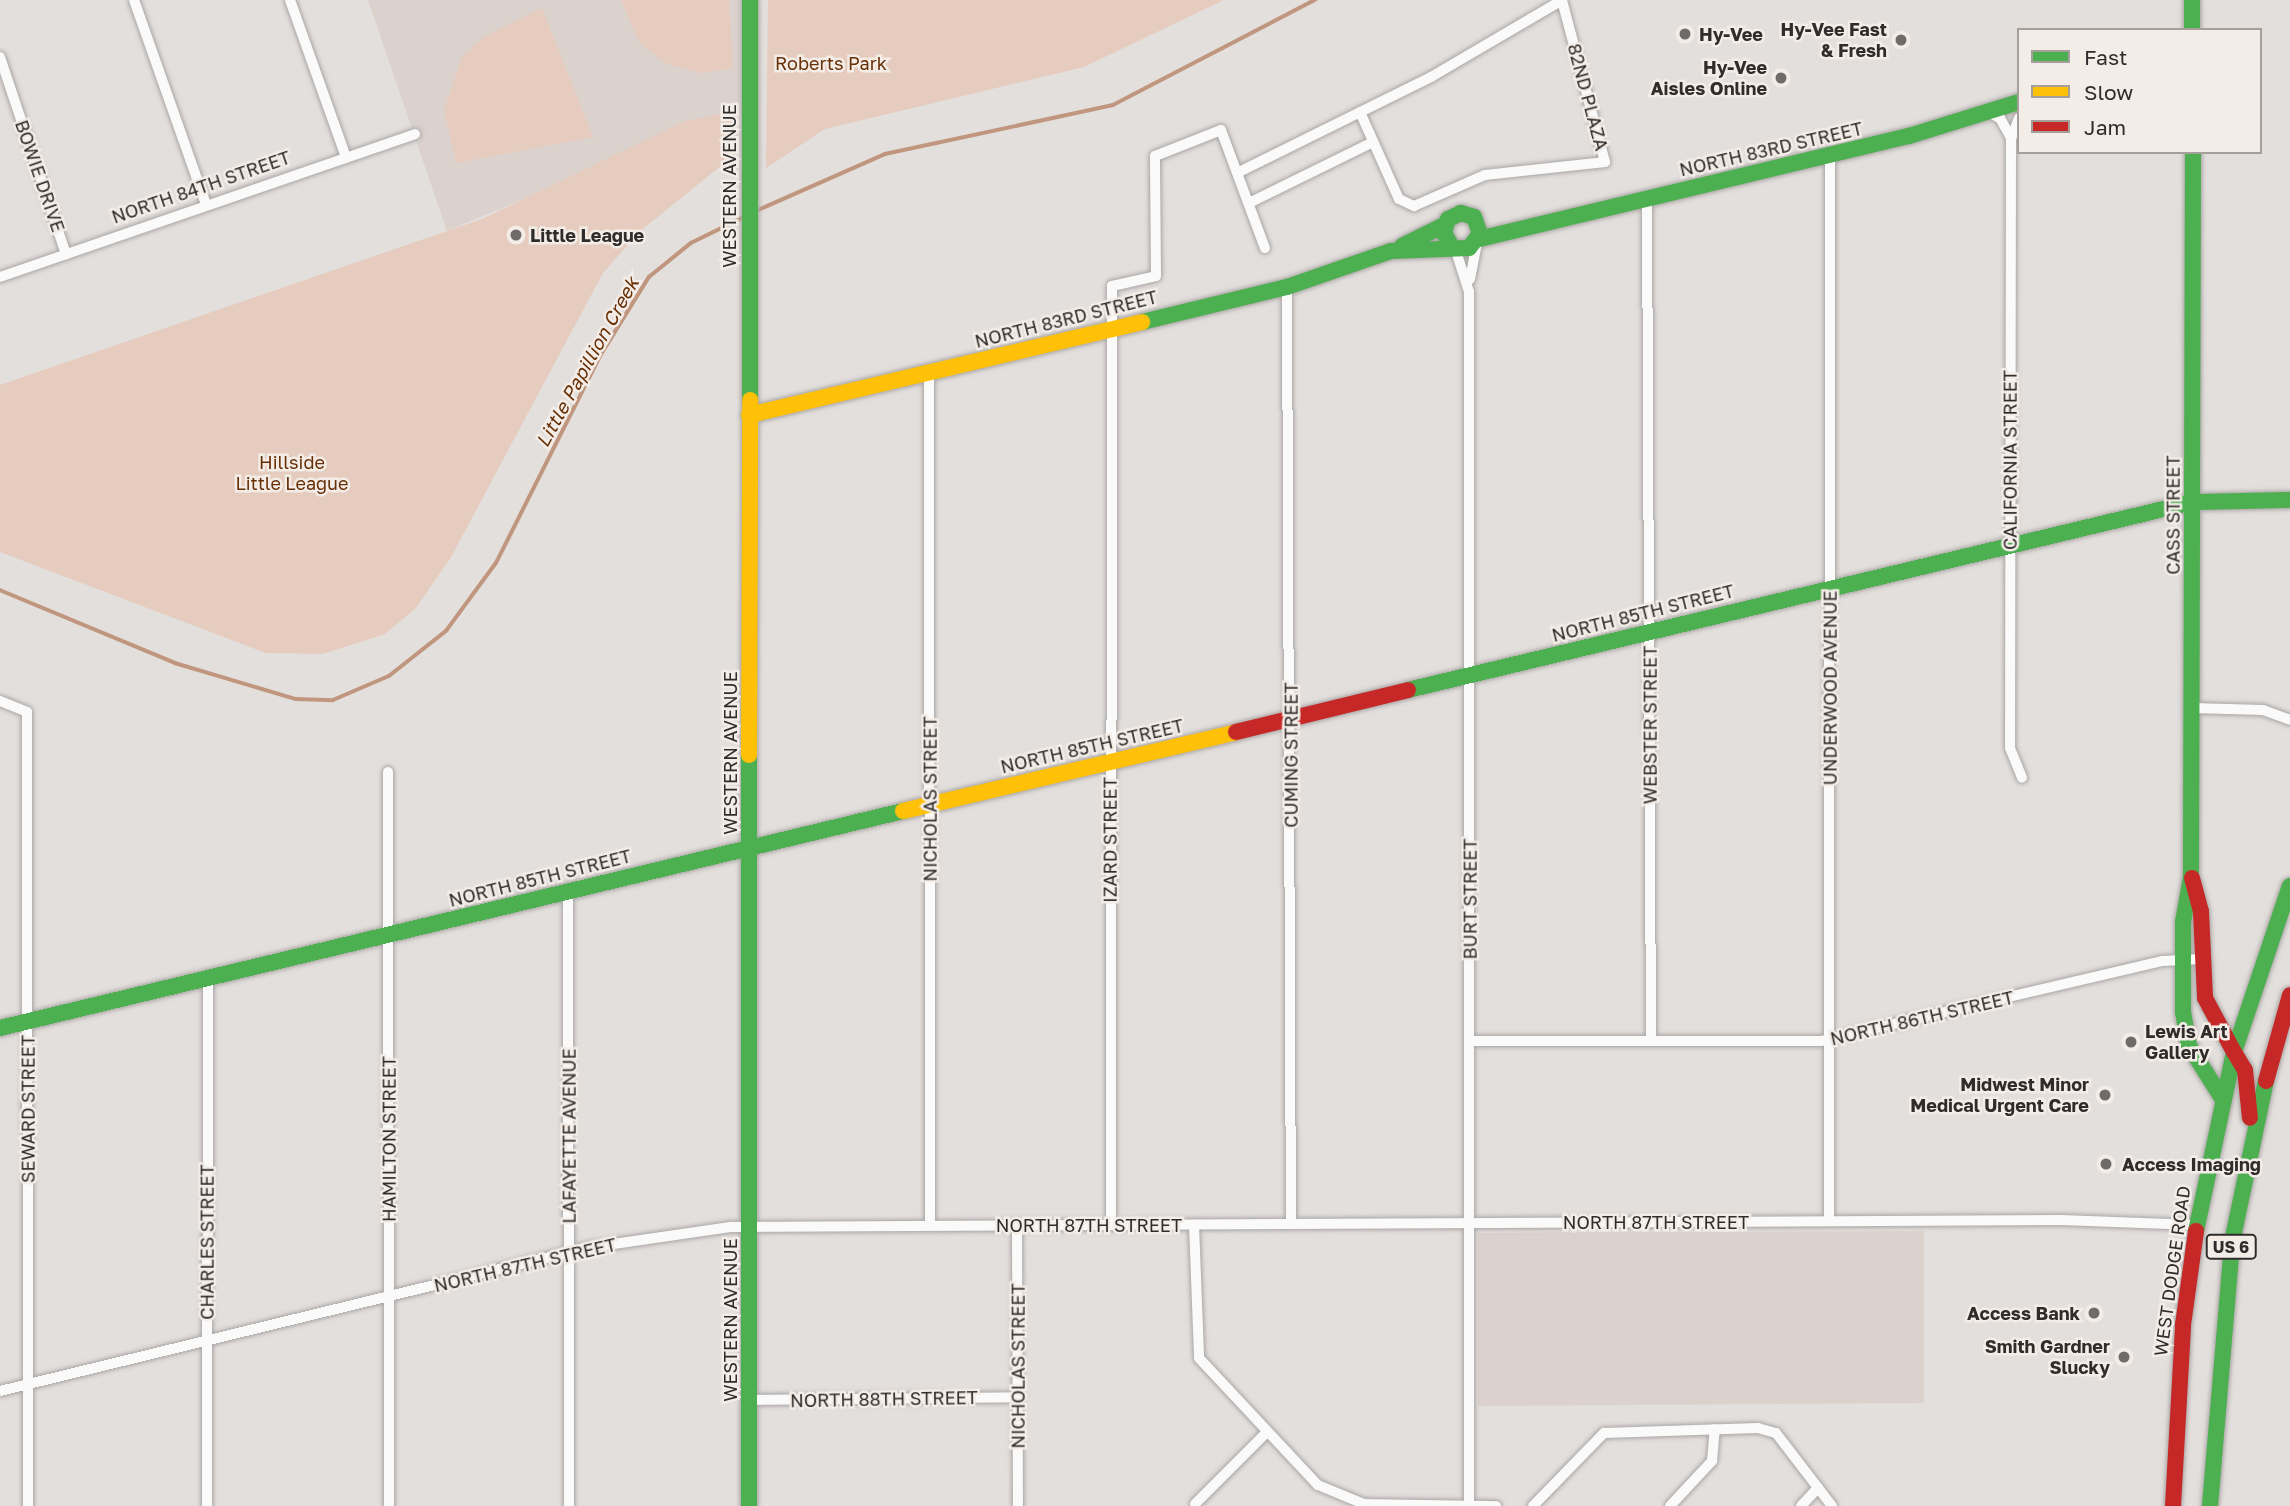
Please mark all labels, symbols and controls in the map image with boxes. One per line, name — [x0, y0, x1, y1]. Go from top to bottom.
place label: Hy-Vee Fast & Fresh — [1781, 19, 1887, 61]
place label: Hy-Vee — [1699, 23, 1763, 45]
marker: Hy-Vee — [1677, 26, 1693, 42]
legend — [2017, 28, 2262, 154]
marker: Hy-Vee Fast & Fresh — [1893, 32, 1909, 48]
street label: 82ND PLAZA — [1563, 41, 1613, 153]
text: Fast — [2084, 44, 2127, 70]
park label: Roberts Park — [775, 52, 887, 74]
place label: Hy-Vee Aisles Online — [1651, 57, 1767, 100]
marker: Hy-Vee Aisles Online — [1773, 70, 1789, 86]
text: Slow — [2084, 79, 2133, 105]
street label: WESTERN AVENUE — [718, 104, 740, 268]
text: Jam — [2084, 114, 2126, 140]
street label: BOWIE DRIVE — [11, 117, 69, 235]
street label: NORTH 83RD STREET — [1677, 117, 1865, 181]
street label: NORTH 84TH STREET — [109, 146, 293, 228]
place label: Little League — [530, 224, 644, 246]
marker: Little League — [508, 227, 524, 243]
water label: Little Papillion Creek — [531, 273, 643, 451]
street label: NORTH 83RD STREET — [973, 286, 1159, 352]
street label: CALIFORNIA STREET — [1999, 370, 2021, 550]
park label: Hillside Little League — [236, 452, 348, 494]
street label: CASS STREET — [2162, 455, 2184, 575]
street label: NORTH 85TH STREET — [1550, 580, 1736, 646]
street label: UNDERWOOD AVENUE — [1819, 591, 1841, 785]
street label: WEBSTER STREET — [1639, 646, 1661, 804]
street label: WESTERN AVENUE — [719, 671, 741, 835]
street label: CUMING STREET — [1280, 682, 1302, 828]
street label: NORTH 85TH STREET — [998, 714, 1186, 778]
street label: NICHOLAS STREET — [919, 716, 941, 882]
street label: IZARD STREET — [1099, 777, 1121, 903]
street label: BURT STREET — [1459, 839, 1481, 959]
street label: NORTH 85TH STREET — [447, 845, 633, 911]
street label: NORTH 86TH STREET — [1828, 986, 2016, 1050]
place label: Lewis Art Gallery — [2145, 1021, 2228, 1064]
marker: Lewis Art Gallery — [2123, 1034, 2139, 1050]
street label: SEWARD STREET — [17, 1035, 39, 1183]
street label: LAFAYETTE AVENUE — [558, 1048, 580, 1224]
street label: HAMILTON STREET — [378, 1056, 400, 1222]
place label: Midwest Minor Medical Urgent Care — [1910, 1074, 2089, 1116]
marker: Midwest Minor Medical Urgent Care — [2095, 1085, 2115, 1105]
place label: Access Imaging — [2122, 1153, 2261, 1175]
marker: Access Imaging — [2096, 1154, 2116, 1174]
street label: CHARLES STREET — [196, 1164, 218, 1320]
street label: WEST DODGE ROAD — [2149, 1184, 2195, 1358]
street label: NORTH 87TH STREET — [1563, 1211, 1749, 1233]
street label: NORTH 87TH STREET — [996, 1214, 1182, 1236]
street label: NORTH 87TH STREET — [432, 1234, 618, 1296]
road number: US 6 — [2205, 1234, 2257, 1260]
street label: WESTERN AVENUE — [719, 1238, 741, 1402]
street label: NICHOLAS STREET — [1007, 1283, 1029, 1449]
place label: Access Bank — [1967, 1302, 2080, 1324]
marker: Access Bank — [2086, 1305, 2102, 1321]
place label: Smith Gardner Slucky — [1985, 1336, 2110, 1378]
marker: Smith Gardner Slucky — [2116, 1349, 2132, 1365]
street label: NORTH 88TH STREET — [790, 1387, 978, 1411]

